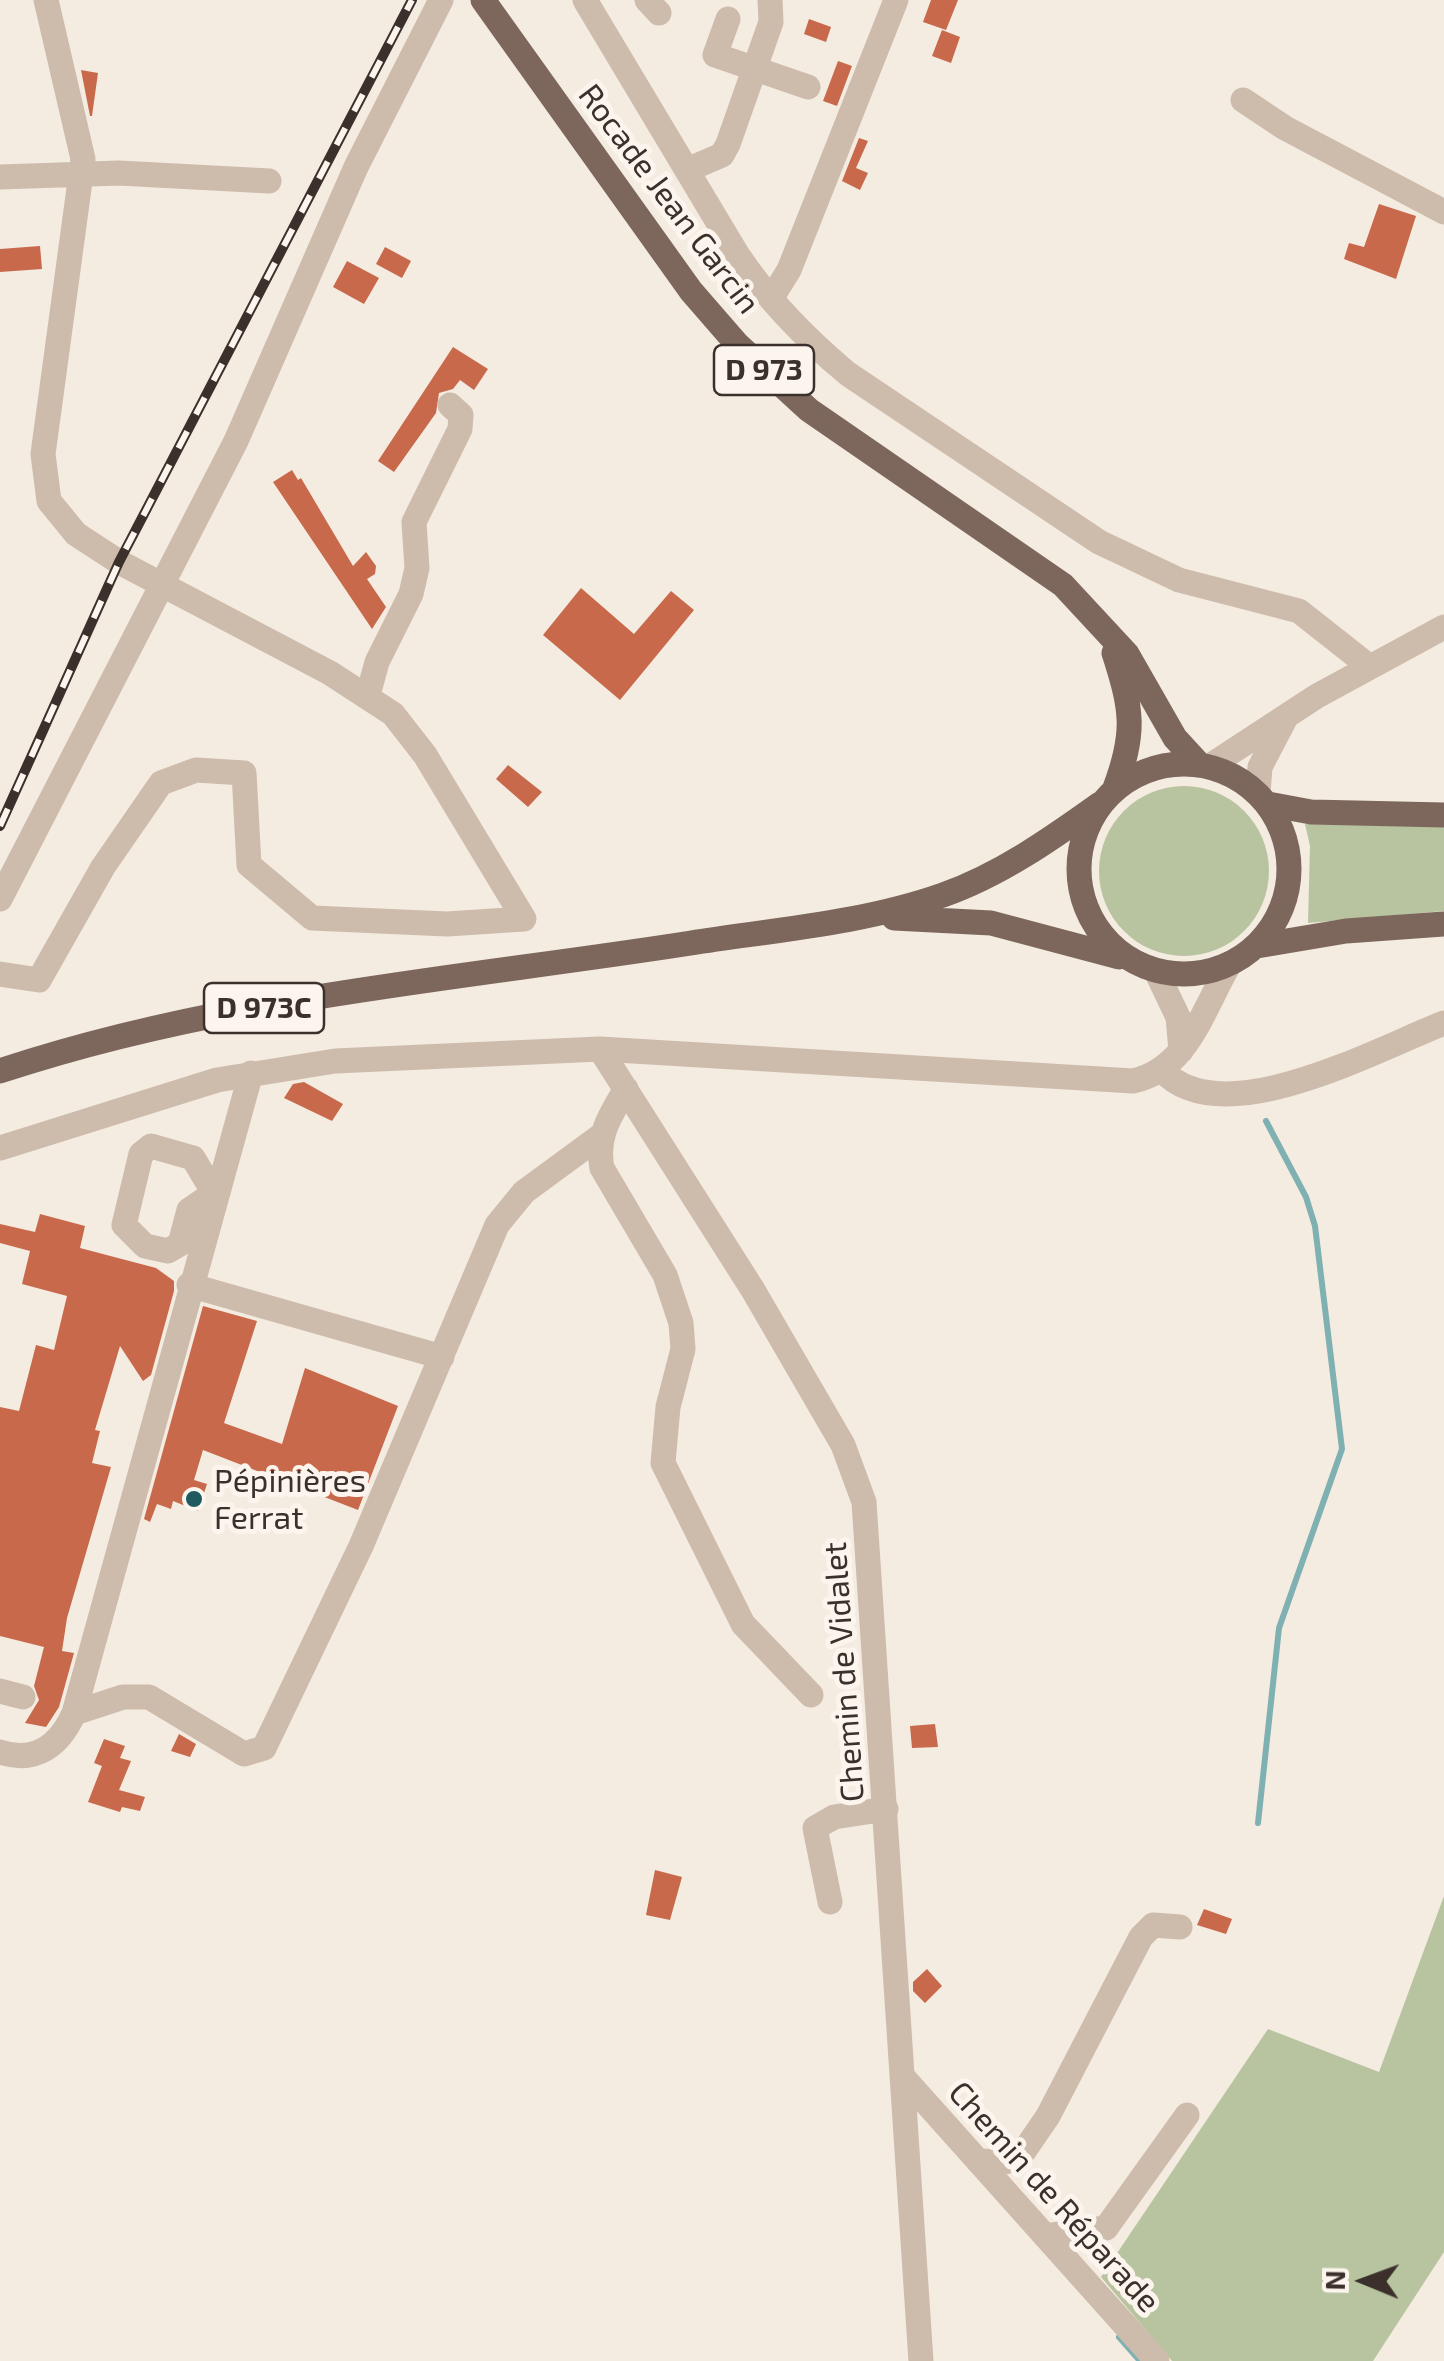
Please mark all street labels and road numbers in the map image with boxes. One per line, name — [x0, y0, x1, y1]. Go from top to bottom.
street label: Rocade Jean Garcin — [570, 77, 768, 321]
road number: D 973 — [714, 345, 814, 395]
road number: D 973C — [204, 983, 324, 1033]
street label: Chemin de Vidalet — [816, 1541, 872, 1803]
street label: Chemin de Réparade — [940, 2074, 1168, 2320]

